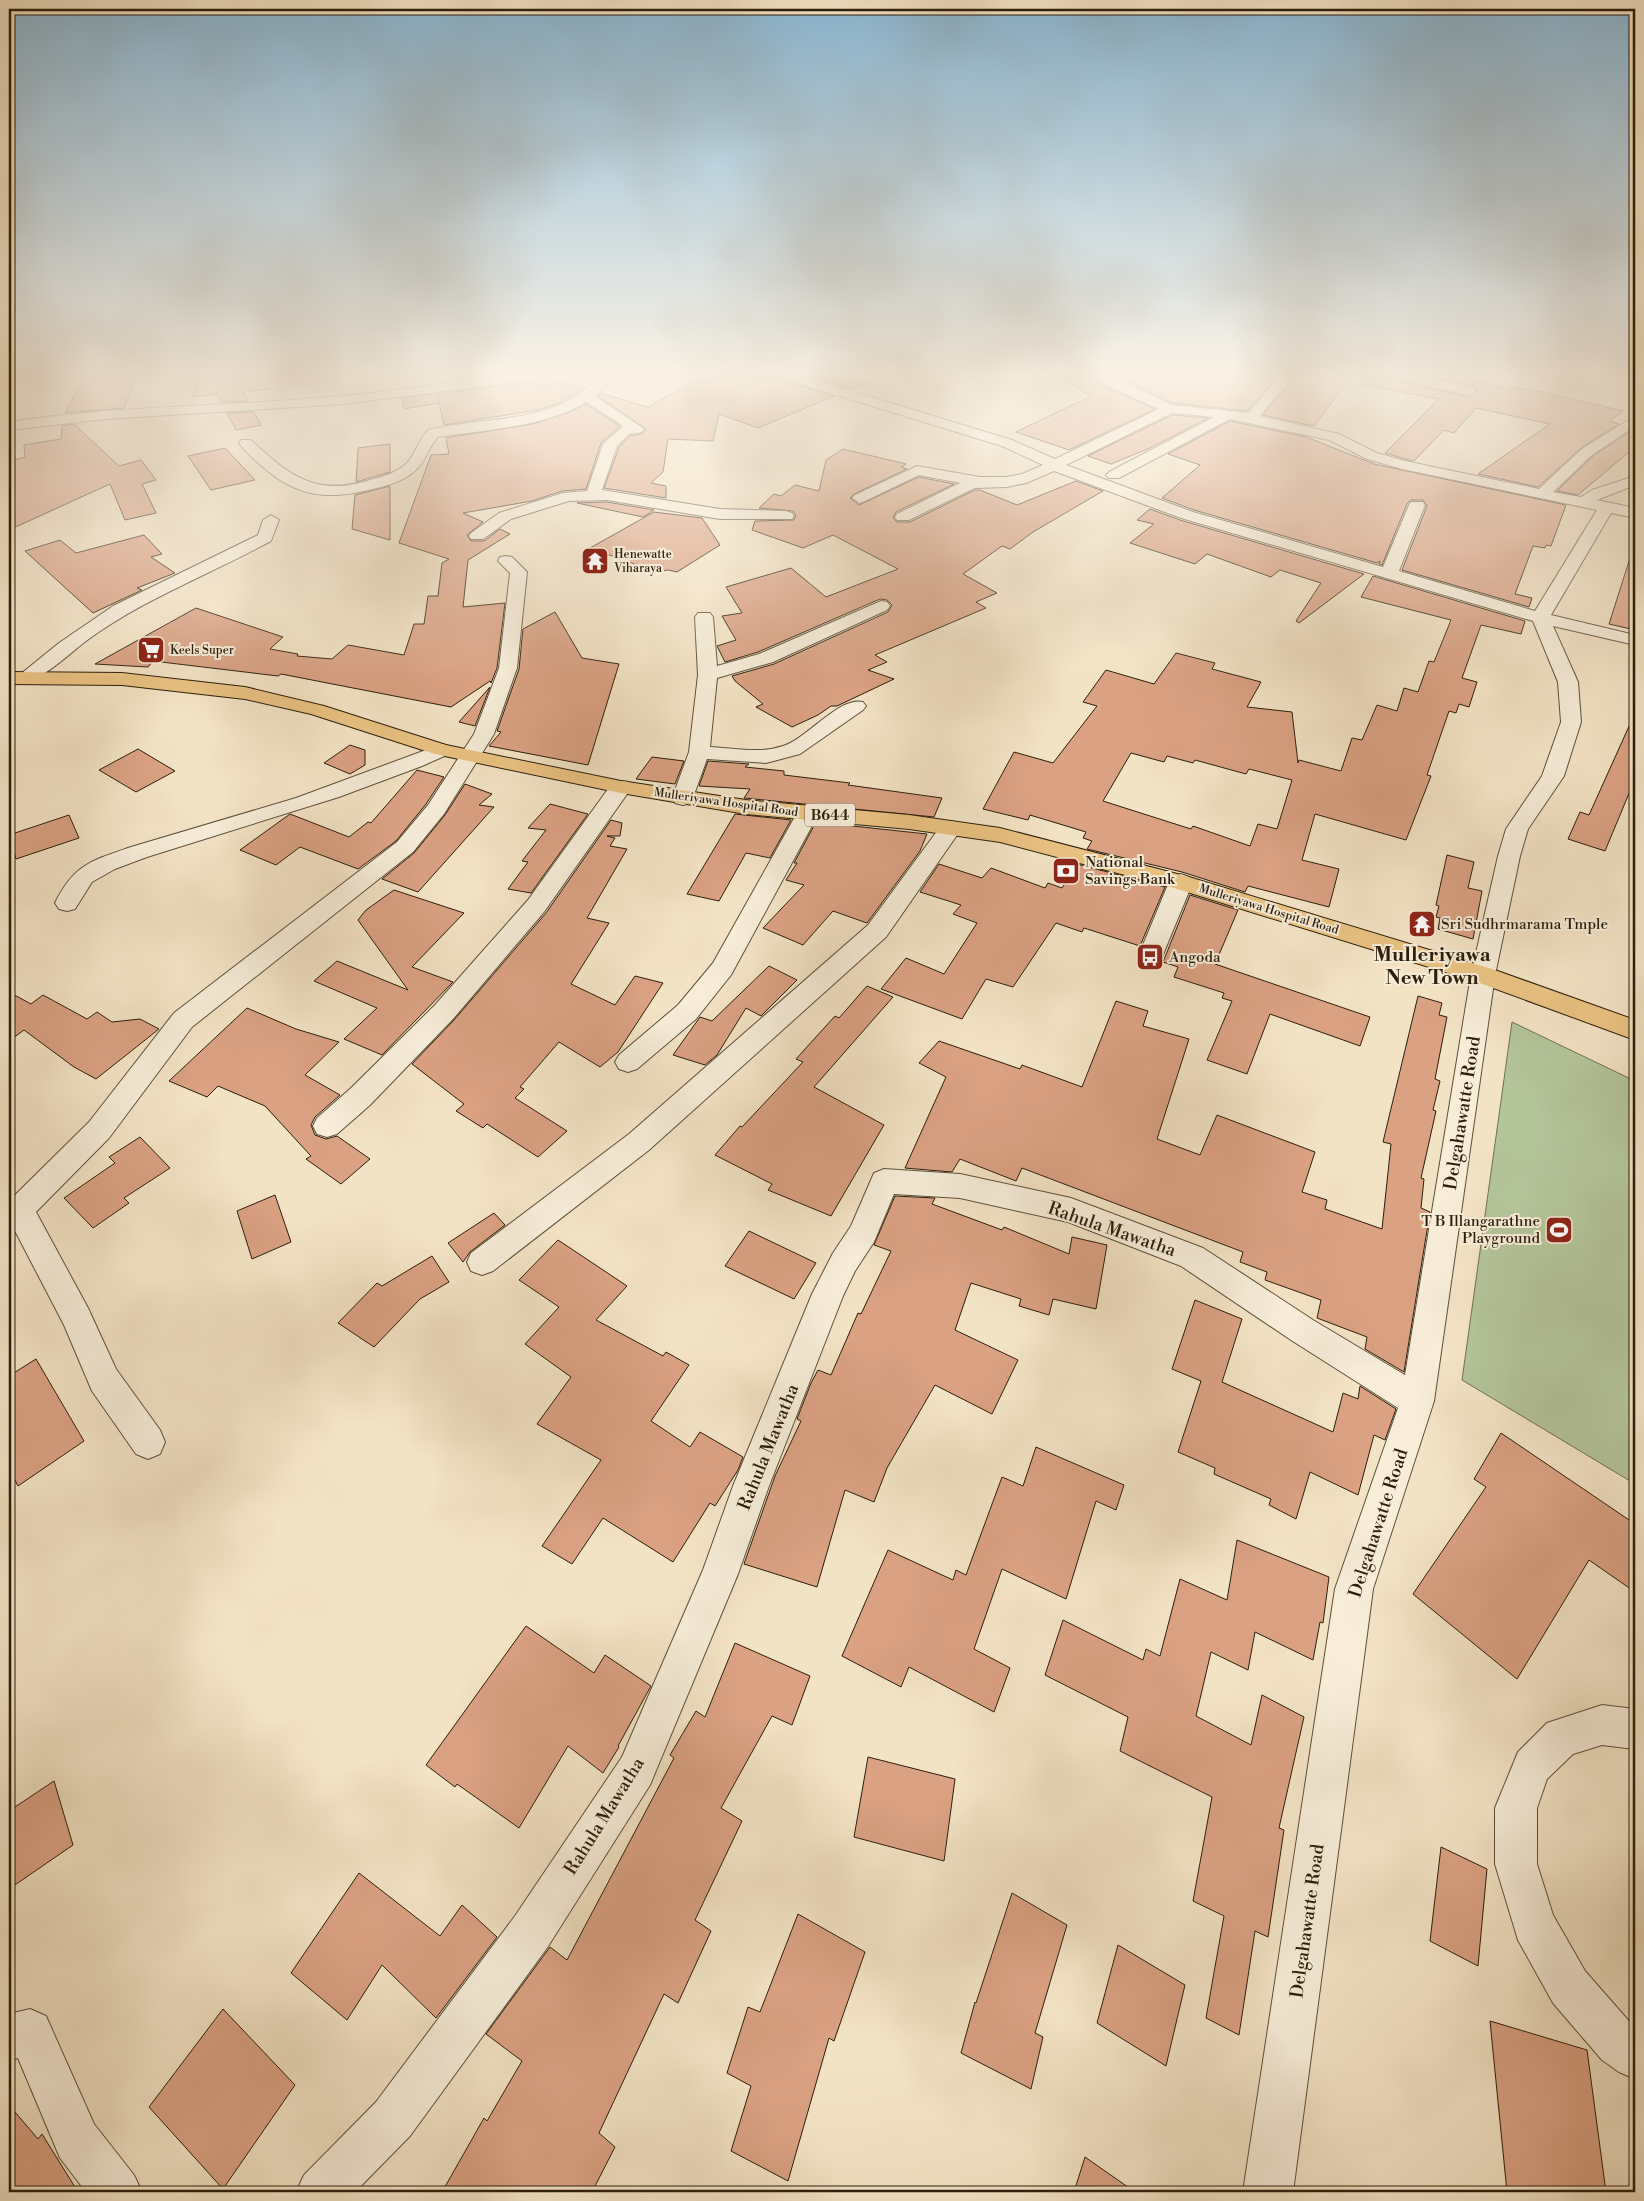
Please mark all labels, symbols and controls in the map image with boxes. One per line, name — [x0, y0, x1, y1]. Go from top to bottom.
temple icon: Henewatte Viharaya — [580, 546, 610, 576]
place label: Henewatte Viharaya — [613, 547, 672, 576]
supermarket icon: Keels Super — [136, 635, 166, 665]
place label: Keels Super — [170, 643, 234, 658]
street label: Mulleriyawa Hospital Road — [653, 785, 799, 820]
road number: B644 — [805, 804, 855, 826]
place label: National Savings Bank — [1085, 853, 1176, 889]
bank icon: National Savings Bank — [1051, 856, 1081, 886]
street label: Mulleriyawa Hospital Road — [1197, 881, 1341, 938]
temple icon: Sri Sudhrmarama Tmple — [1407, 909, 1437, 939]
place label: Sri Sudhrmarama Tmple — [1441, 915, 1608, 934]
bus stop icon: Angoda — [1135, 942, 1165, 972]
district label: Mulleriyawa New Town — [1374, 943, 1491, 991]
place label: Angoda — [1168, 948, 1221, 967]
street label: Delgahawatte Road — [1439, 1034, 1486, 1192]
street label: Rahula Mawatha — [1045, 1197, 1180, 1262]
place label: T B Illangarathne Playground — [1421, 1212, 1540, 1248]
sports icon: T B Illangarathne Playground — [1544, 1215, 1574, 1245]
street label: Rahula Mawatha — [733, 1380, 805, 1514]
street label: Delgahawatte Road — [1344, 1445, 1414, 1601]
street label: Rahula Mawatha — [559, 1753, 650, 1879]
street label: Delgahawatte Road — [1285, 1842, 1330, 2000]

